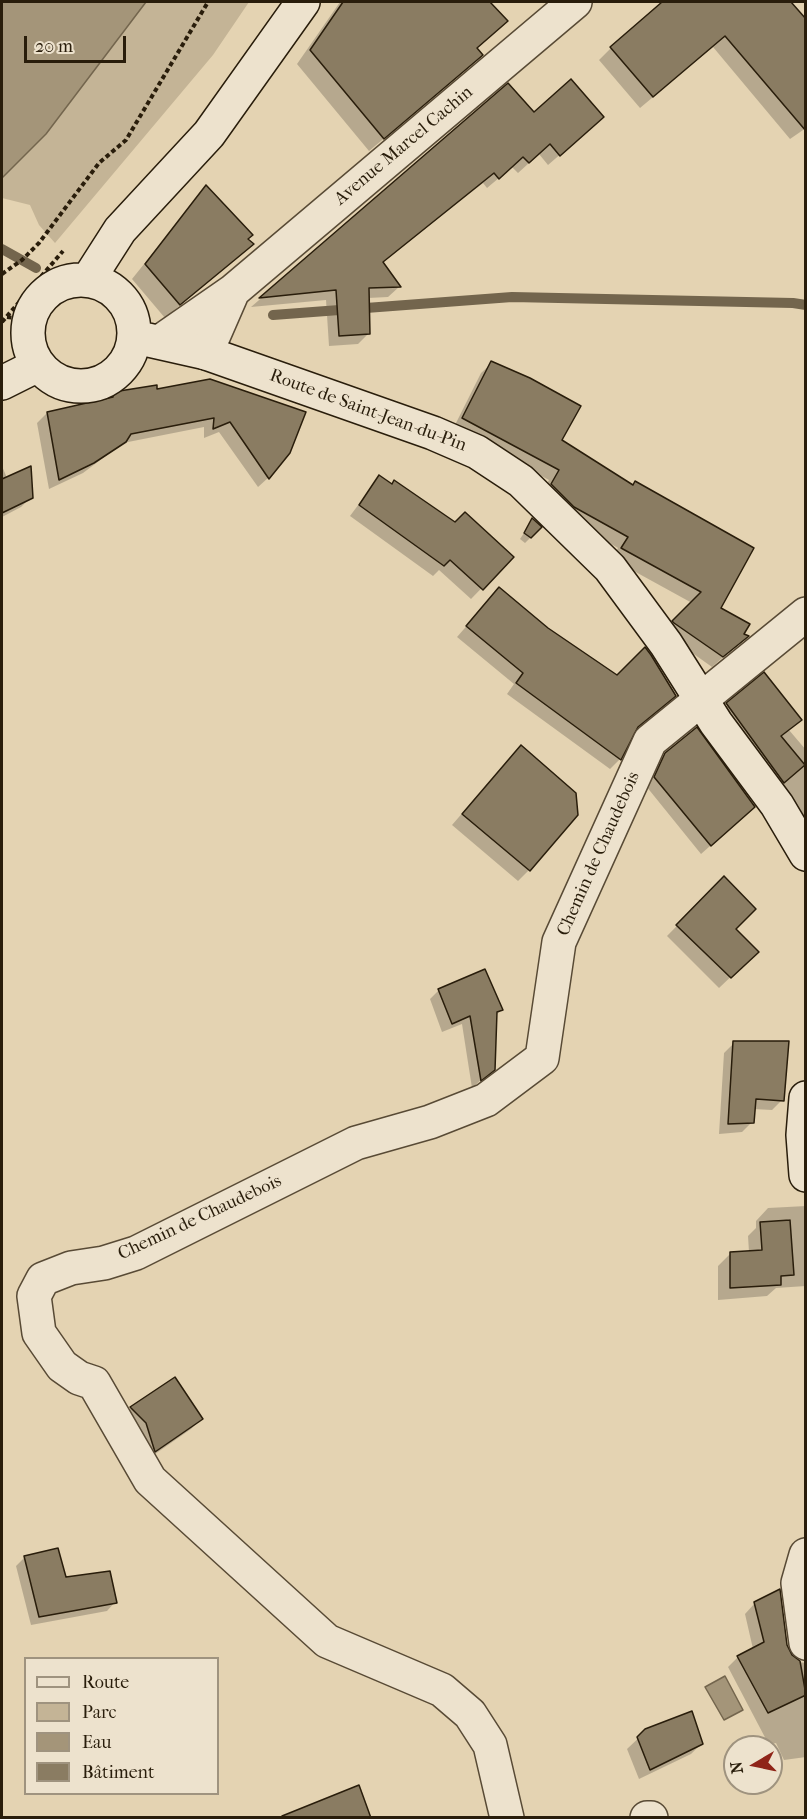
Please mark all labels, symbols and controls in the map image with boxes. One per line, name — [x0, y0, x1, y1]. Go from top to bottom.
scale bar — [27, 24, 129, 62]
text: 20 m — [35, 36, 73, 57]
street label: Avenue Marcel Cachin — [330, 82, 478, 210]
street label: Route de Saint-Jean-du-Pin — [267, 365, 469, 457]
street label: Chemin de Chaudebois — [553, 768, 645, 940]
street label: Chemin de Chaudebois — [115, 1171, 285, 1265]
legend — [24, 1657, 219, 1795]
text: Route — [82, 1672, 129, 1693]
text: Parc — [82, 1702, 117, 1723]
text: Eau — [82, 1732, 111, 1753]
north arrow — [723, 1735, 783, 1795]
text: N — [726, 1760, 747, 1775]
text: Bâtiment — [82, 1762, 154, 1783]

